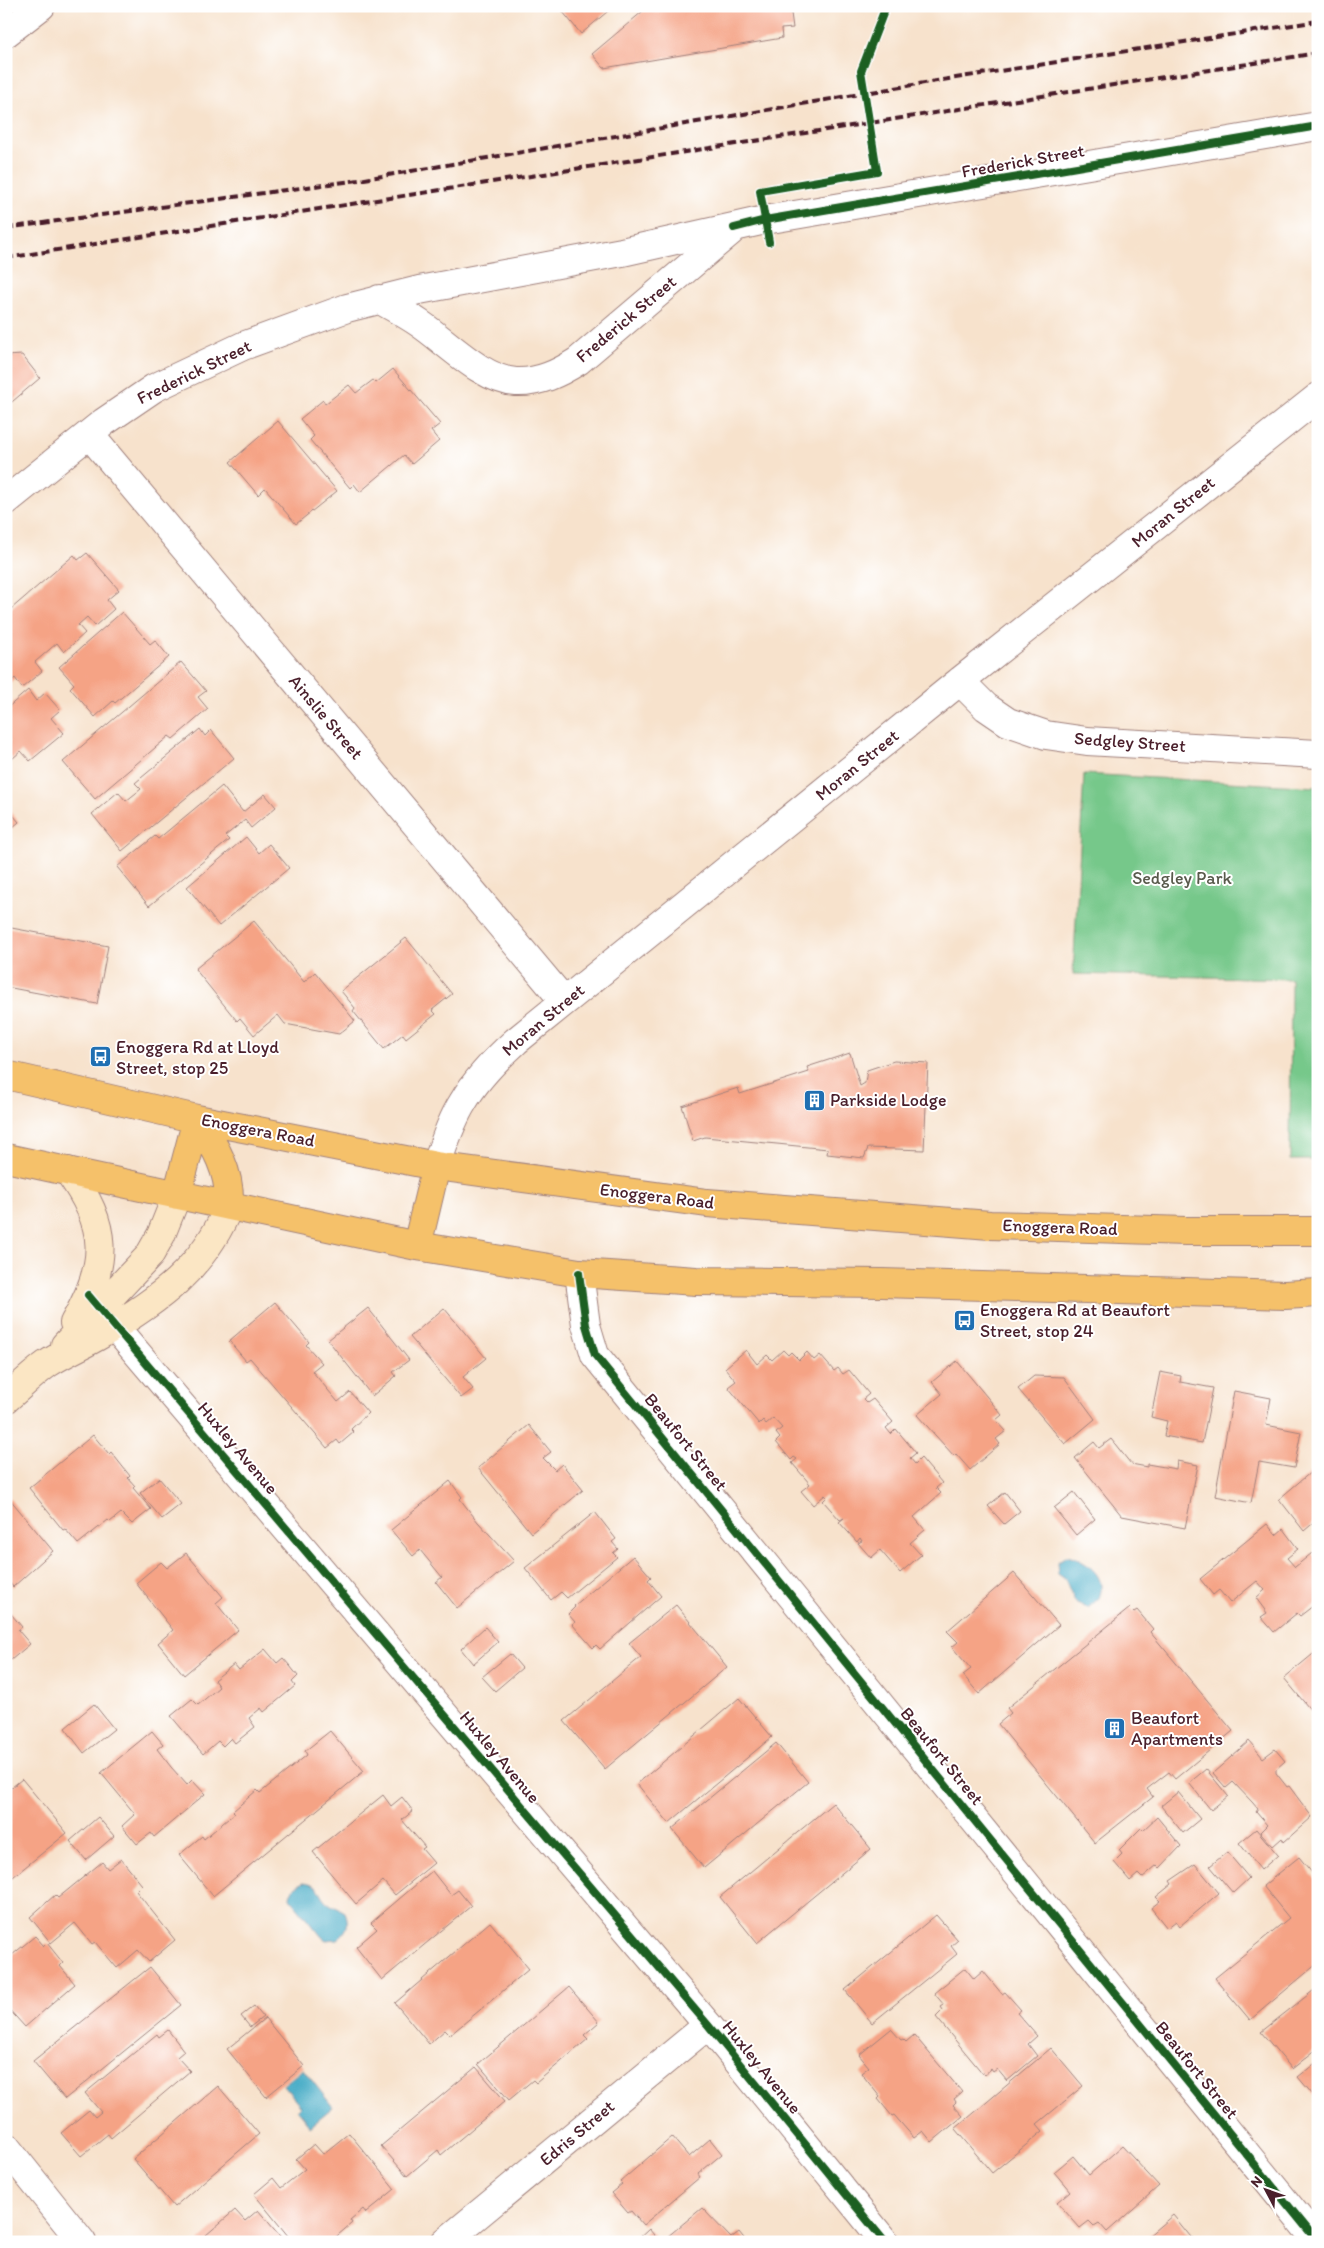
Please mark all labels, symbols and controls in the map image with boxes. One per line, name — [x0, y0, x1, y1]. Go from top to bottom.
street label: Frederick Street — [960, 139, 1086, 183]
street label: Frederick Street — [571, 270, 681, 367]
street label: Frederick Street — [133, 335, 255, 409]
street label: Moran Street — [1127, 471, 1219, 552]
street label: Ainslie Street — [284, 670, 368, 764]
street label: Moran Street — [811, 724, 903, 805]
street label: Sedgley Street — [1073, 727, 1187, 757]
park label: Sedgley Park — [1132, 867, 1233, 889]
street label: Moran Street — [497, 979, 589, 1061]
place label: Enoggera Rd at Lloyd Street, stop 25 — [116, 1036, 279, 1079]
bus stop icon: Enoggera Rd at Lloyd Street, stop 25 — [88, 1045, 112, 1069]
building icon: Parkside Lodge — [802, 1088, 826, 1112]
place label: Parkside Lodge — [830, 1089, 947, 1111]
street label: Enoggera Road — [199, 1108, 317, 1152]
street label: Enoggera Road — [599, 1178, 716, 1214]
street label: Enoggera Road — [1002, 1214, 1118, 1240]
place label: Enoggera Rd at Beaufort Street, stop 24 — [980, 1299, 1170, 1342]
bus stop icon: Enoggera Rd at Beaufort Street, stop 24 — [952, 1308, 976, 1332]
street label: Beaufort Street — [640, 1388, 732, 1496]
street label: Huxley Avenue — [193, 1397, 283, 1499]
street label: Beaufort Street — [896, 1702, 988, 1810]
street label: Huxley Avenue — [455, 1706, 545, 1808]
place label: Beaufort Apartments — [1131, 1707, 1223, 1750]
building icon: Beaufort Apartments — [1103, 1716, 1127, 1740]
street label: Huxley Avenue — [718, 2016, 806, 2118]
street label: Beaufort Street — [1151, 2016, 1243, 2124]
street label: Edris Street — [535, 2095, 619, 2171]
north arrow — [1242, 2166, 1292, 2216]
text: N — [1247, 2173, 1266, 2191]

